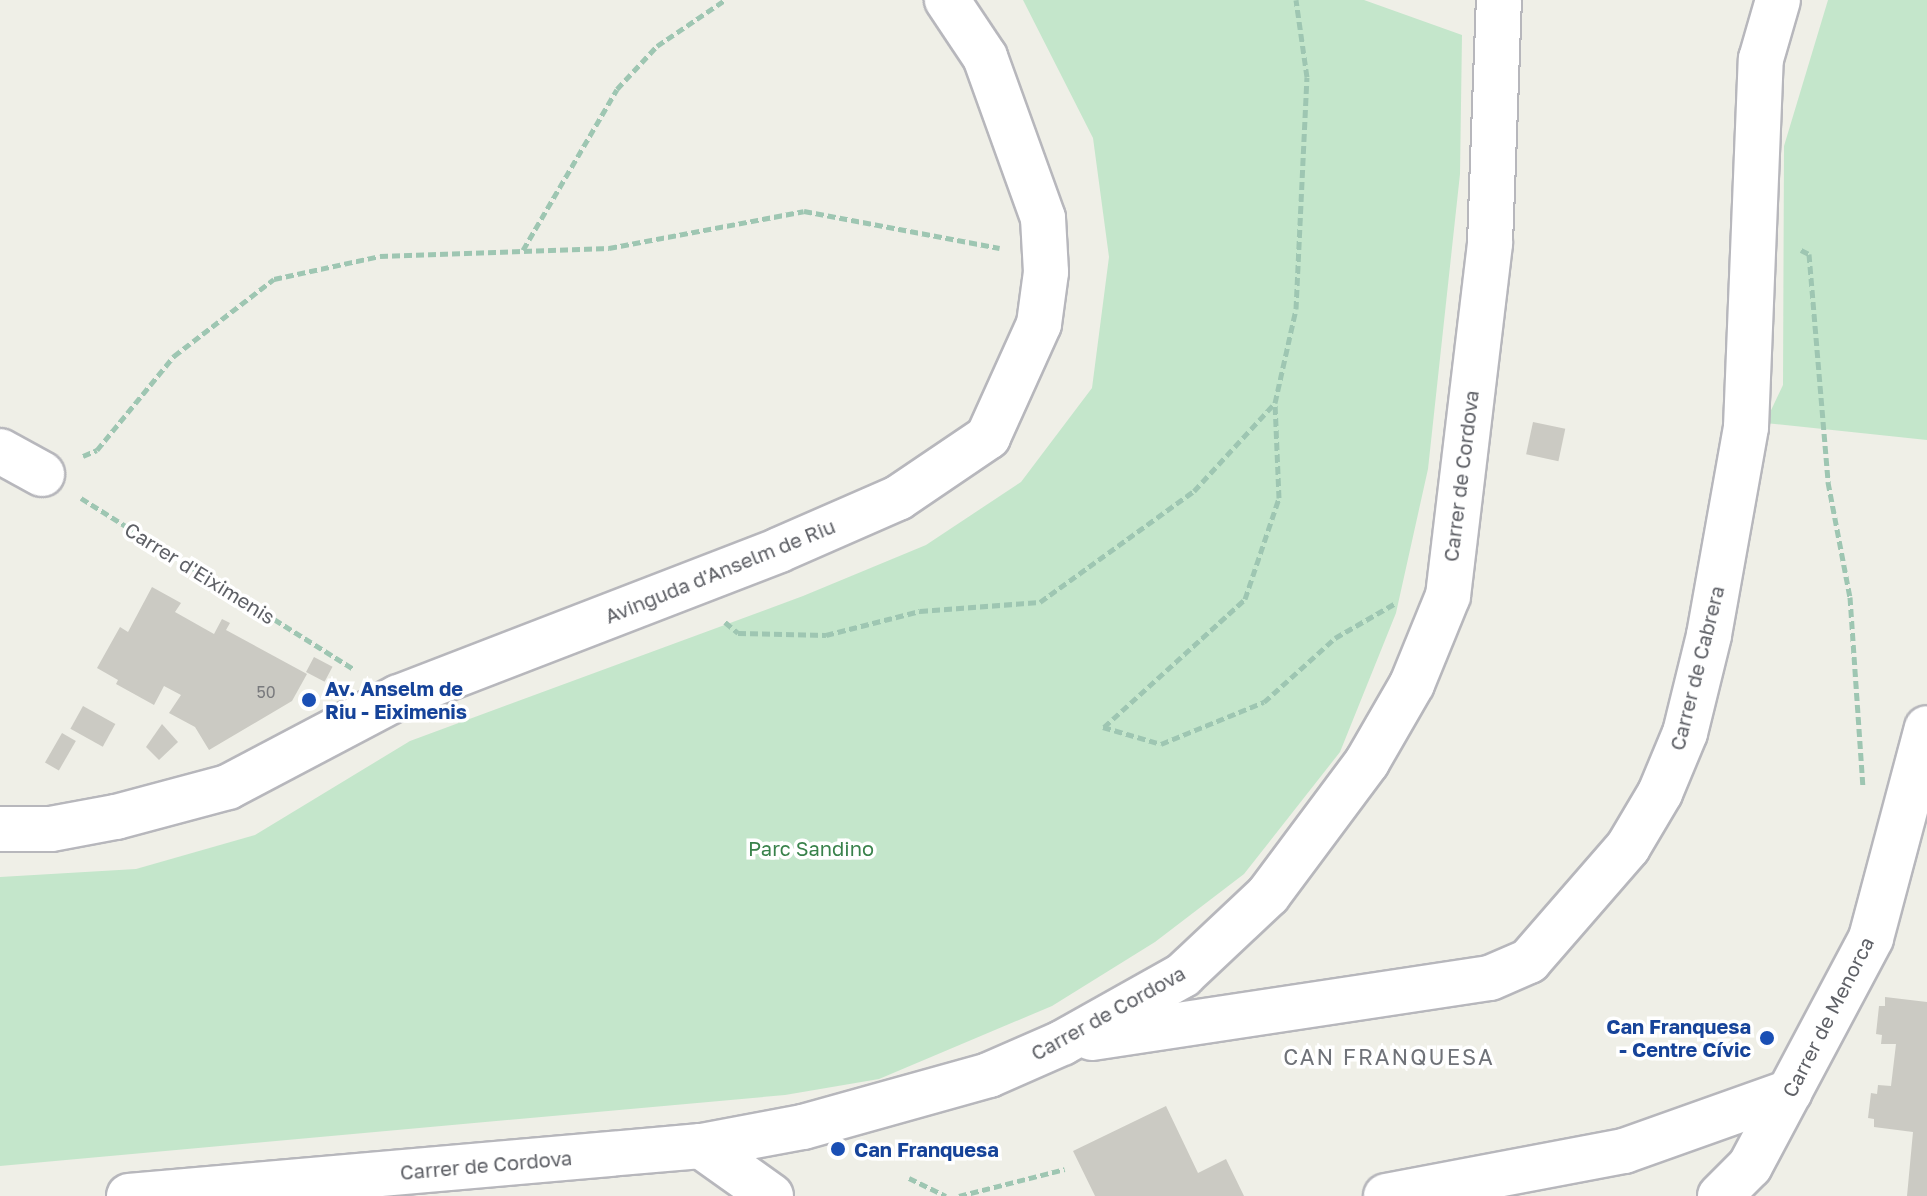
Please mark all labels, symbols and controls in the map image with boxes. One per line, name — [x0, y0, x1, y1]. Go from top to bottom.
street label: Carrer de Cordova — [1439, 389, 1483, 563]
street label: Avinguda d'Anselm de Riu — [601, 514, 839, 628]
street label: Carrer d'Eiximenis — [120, 517, 280, 629]
street label: Carrer de Cabrera — [1665, 583, 1729, 753]
place label: Av. Anselm de Riu - Eiximenis — [325, 676, 467, 723]
house number: 50 — [256, 682, 276, 702]
marker: Av. Anselm de Riu - Eiximenis — [300, 691, 318, 709]
park label: Parc Sandino — [748, 836, 874, 860]
street label: Carrer de Menorca — [1777, 933, 1879, 1101]
street label: Carrer de Cordova — [1027, 961, 1189, 1065]
place label: Can Franquesa - Centre Cívic — [1606, 1014, 1751, 1061]
marker: Can Franquesa - Centre Cívic — [1758, 1029, 1776, 1047]
district label: CAN FRANQUESA — [1283, 1044, 1495, 1070]
place label: Can Franquesa — [854, 1137, 999, 1161]
marker: Can Franquesa — [829, 1140, 847, 1158]
street label: Carrer de Cordova — [399, 1146, 573, 1184]

